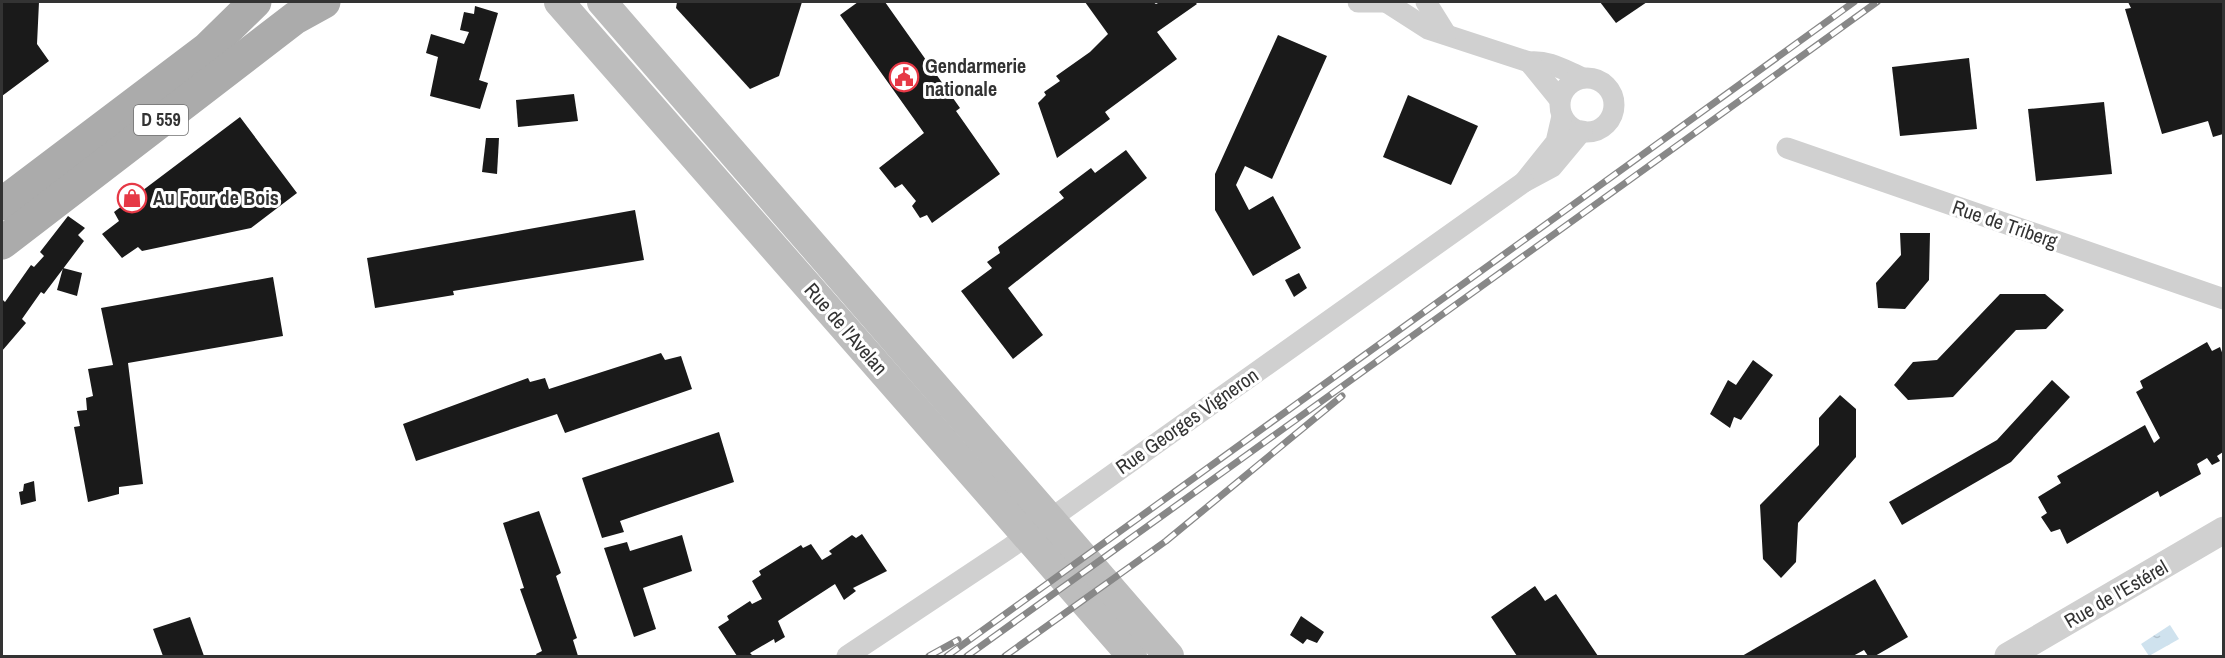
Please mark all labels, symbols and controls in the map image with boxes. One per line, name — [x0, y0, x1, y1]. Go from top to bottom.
place label: Gendarmerie nationale — [925, 52, 1026, 102]
public building icon: Gendarmerie nationale — [888, 61, 920, 93]
road number: D 559 — [134, 105, 188, 135]
shop icon: Au Four de Bois — [116, 182, 148, 214]
place label: Au Four de Bois — [153, 184, 279, 211]
street label: Rue de Triberg — [1949, 193, 2061, 254]
street label: Rue de l'Avelan — [799, 277, 894, 381]
street label: Rue Georges Vigneron — [1110, 361, 1263, 480]
street label: Rue de l'Estérel — [2059, 553, 2172, 634]

